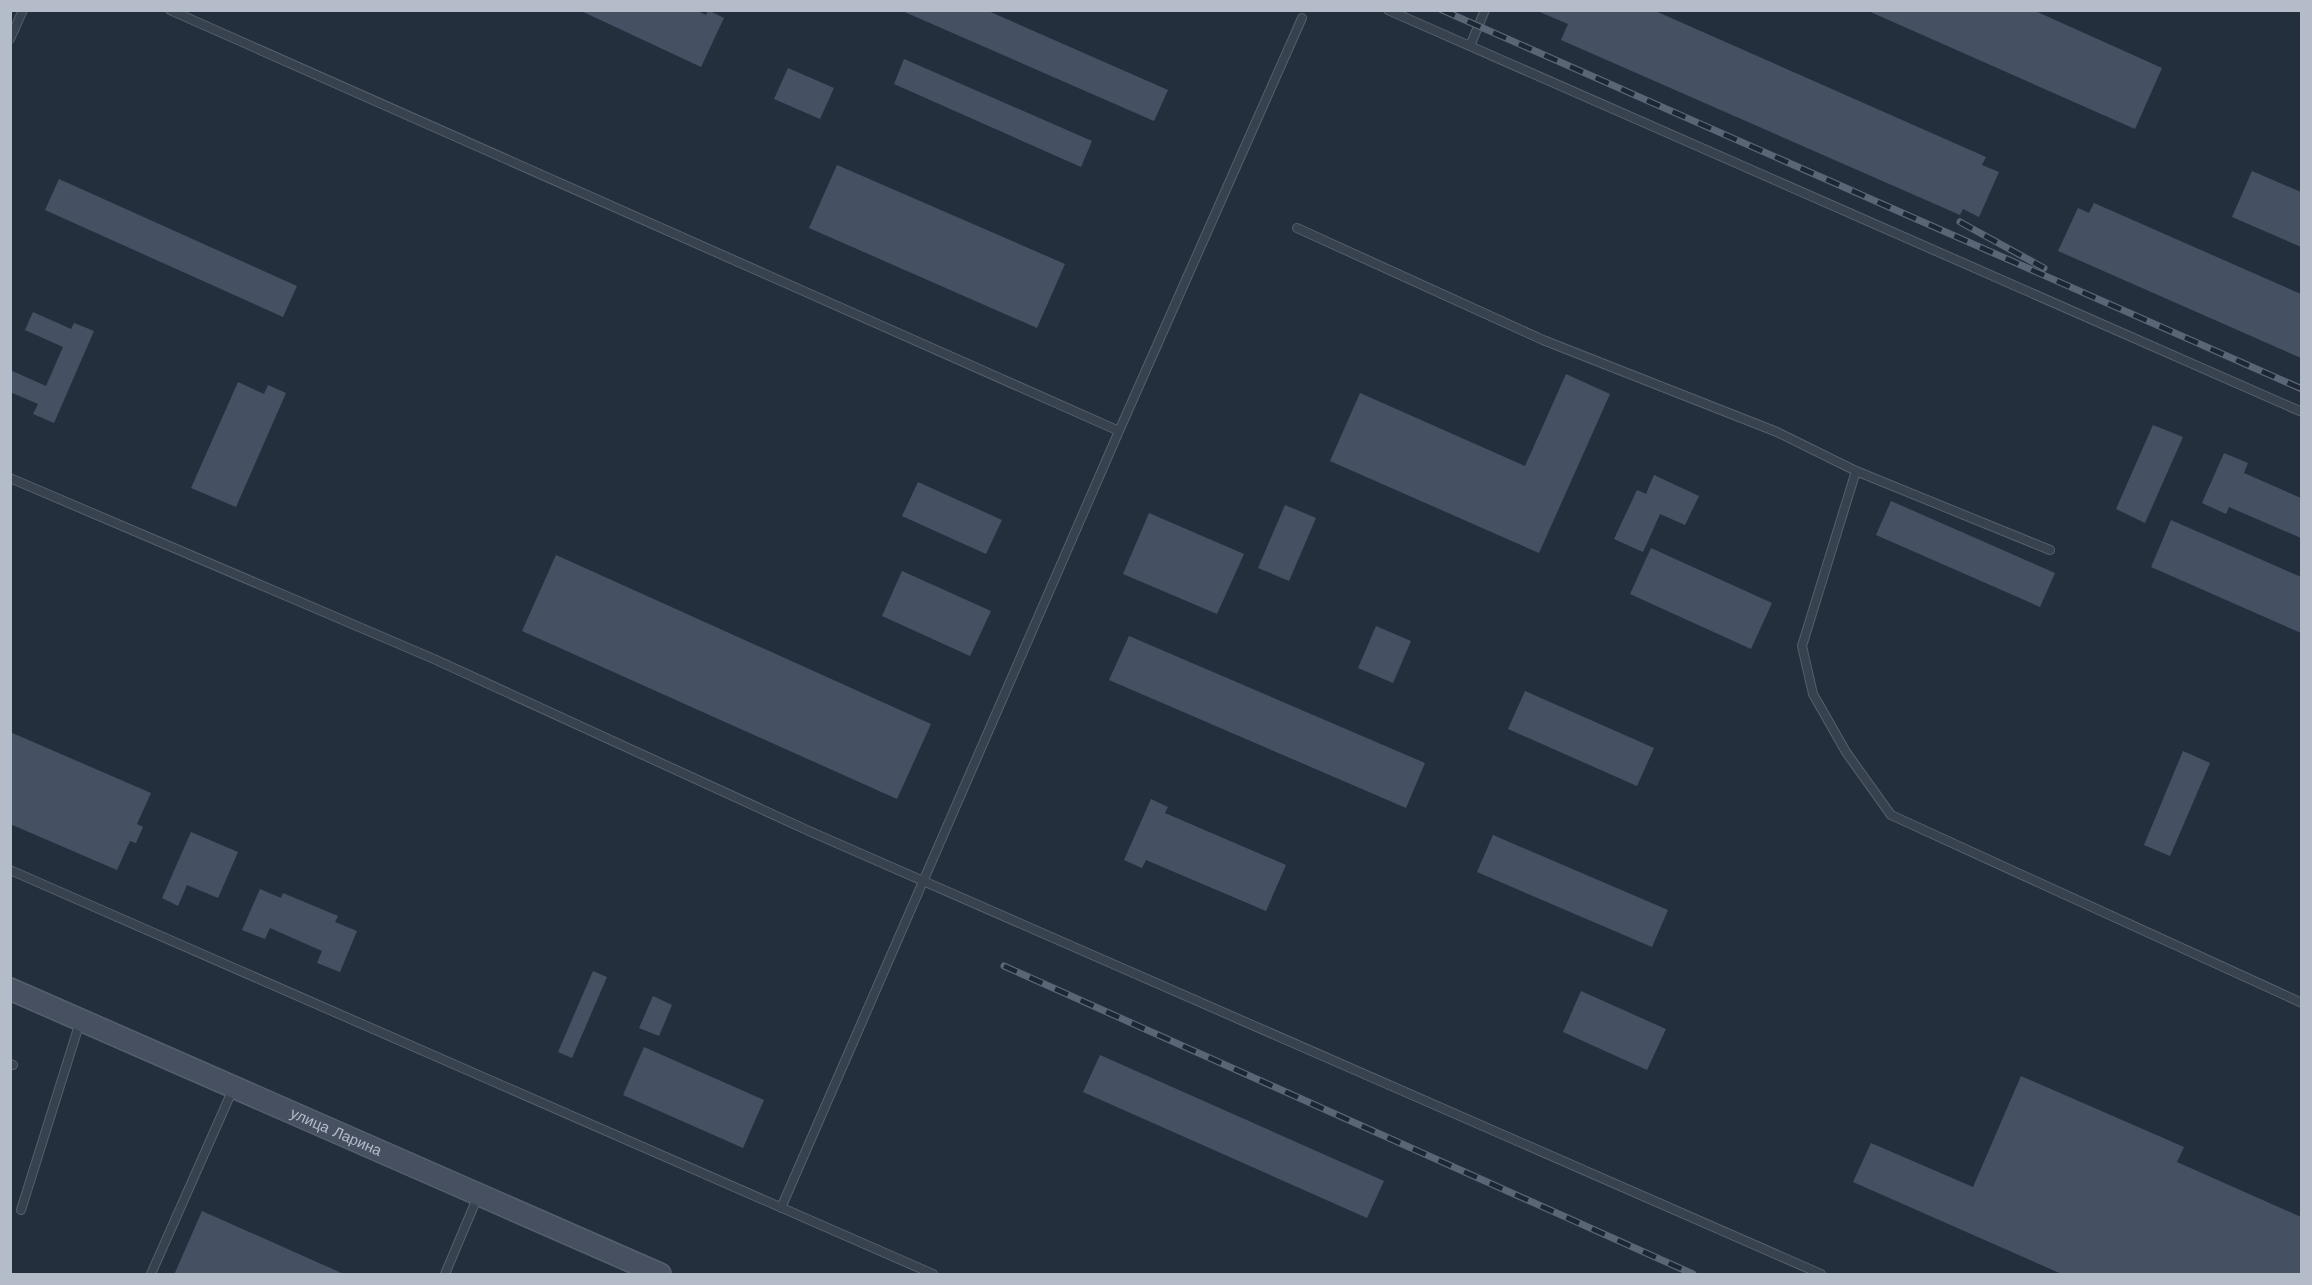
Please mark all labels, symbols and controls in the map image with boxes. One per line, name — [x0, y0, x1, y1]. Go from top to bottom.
street label: улица Ларина — [288, 1104, 385, 1160]

